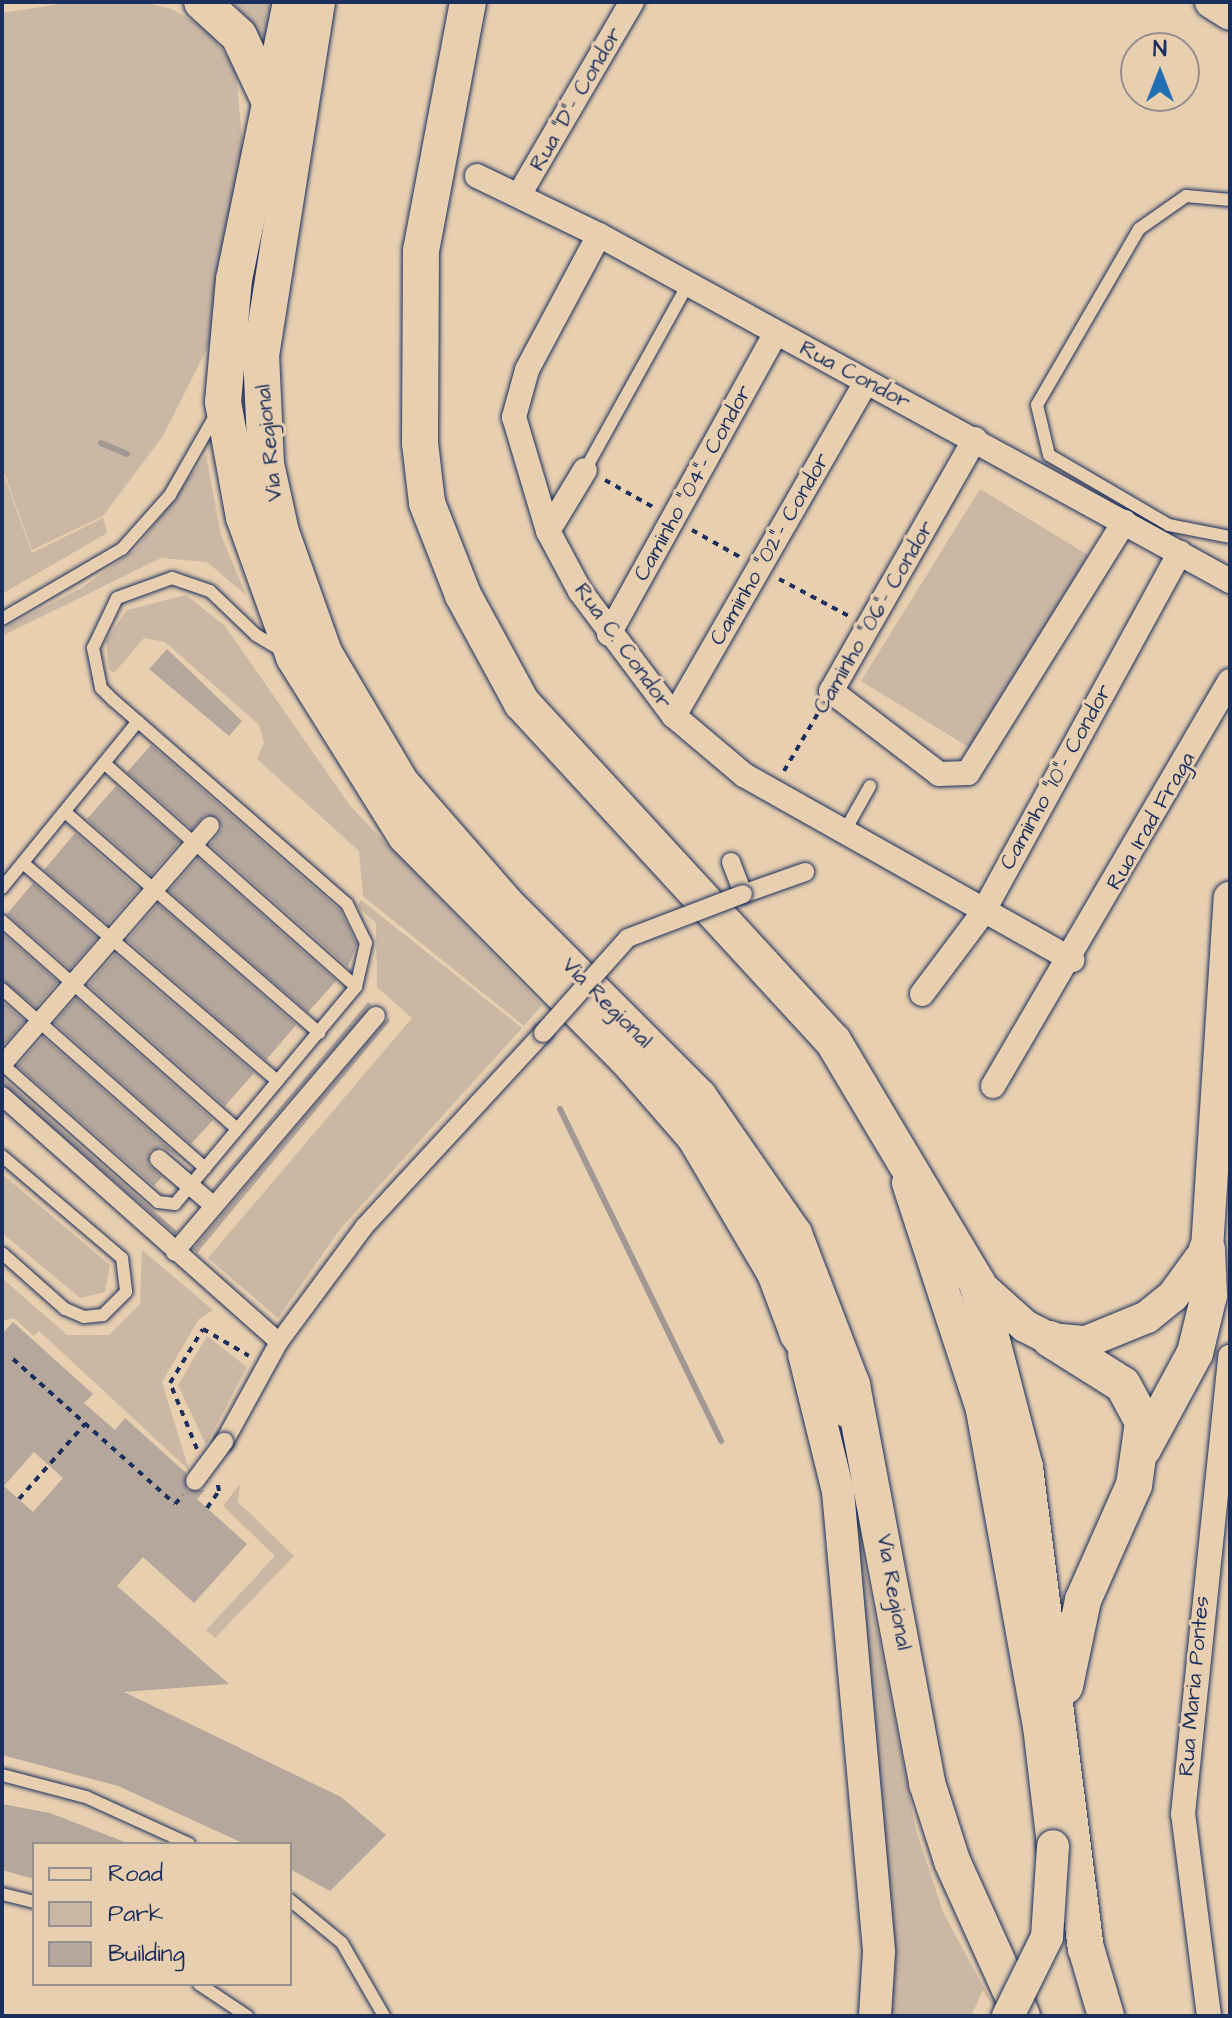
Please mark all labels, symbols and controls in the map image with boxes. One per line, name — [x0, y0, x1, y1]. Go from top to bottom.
street label: Rua "D"- Condor — [524, 22, 628, 176]
north arrow — [1120, 32, 1200, 112]
text: N — [1153, 34, 1167, 65]
street label: Rua Condor — [795, 335, 915, 415]
street label: Caminho "04"- Condor — [628, 380, 758, 586]
street label: Via Regional — [250, 383, 288, 503]
street label: Caminho "02"- Condor — [704, 448, 836, 650]
street label: Caminho "06"- Condor — [808, 516, 940, 718]
street label: Rua C. Condor — [569, 578, 677, 714]
street label: Caminho "10"- Condor — [994, 680, 1118, 874]
street label: Rua Irad Fraga — [1101, 747, 1201, 895]
street label: Via Regional — [556, 952, 658, 1054]
street label: Via Regional — [871, 1532, 917, 1652]
street label: Rua Maria Pontes — [1173, 1595, 1215, 1777]
legend — [32, 1842, 292, 1986]
text: Road — [108, 1857, 163, 1891]
text: Park — [108, 1897, 164, 1931]
text: Building — [108, 1937, 185, 1971]

